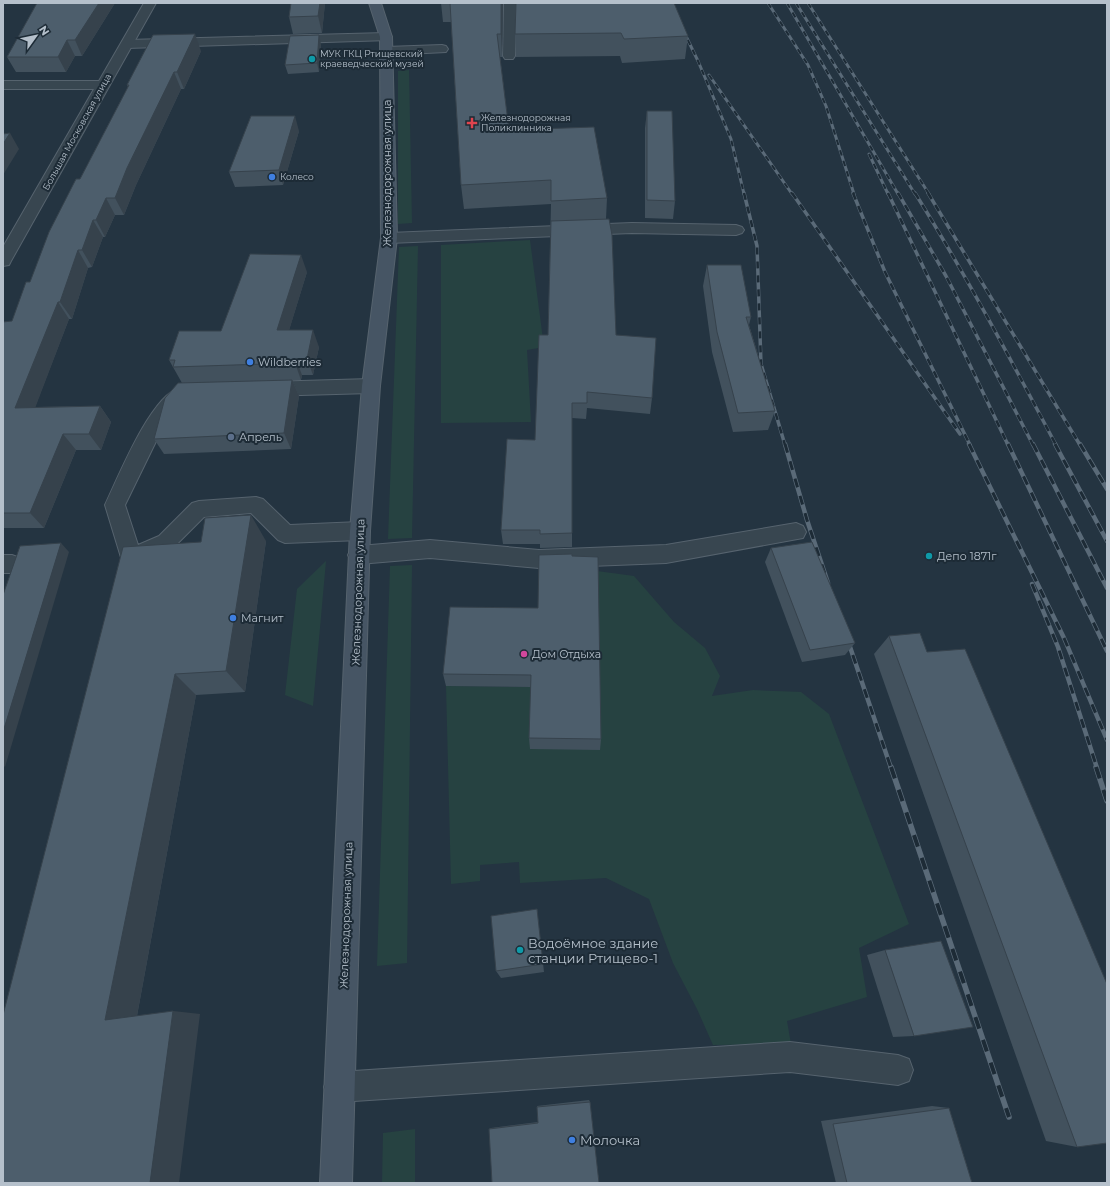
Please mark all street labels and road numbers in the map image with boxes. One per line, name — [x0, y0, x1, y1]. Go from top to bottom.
street label: Большая Московская улица — [40, 72, 113, 192]
street label: Железнодорожная улица — [380, 100, 394, 246]
street label: Железнодорожная улица — [348, 518, 368, 666]
street label: Железнодорожная улица — [336, 841, 356, 989]

